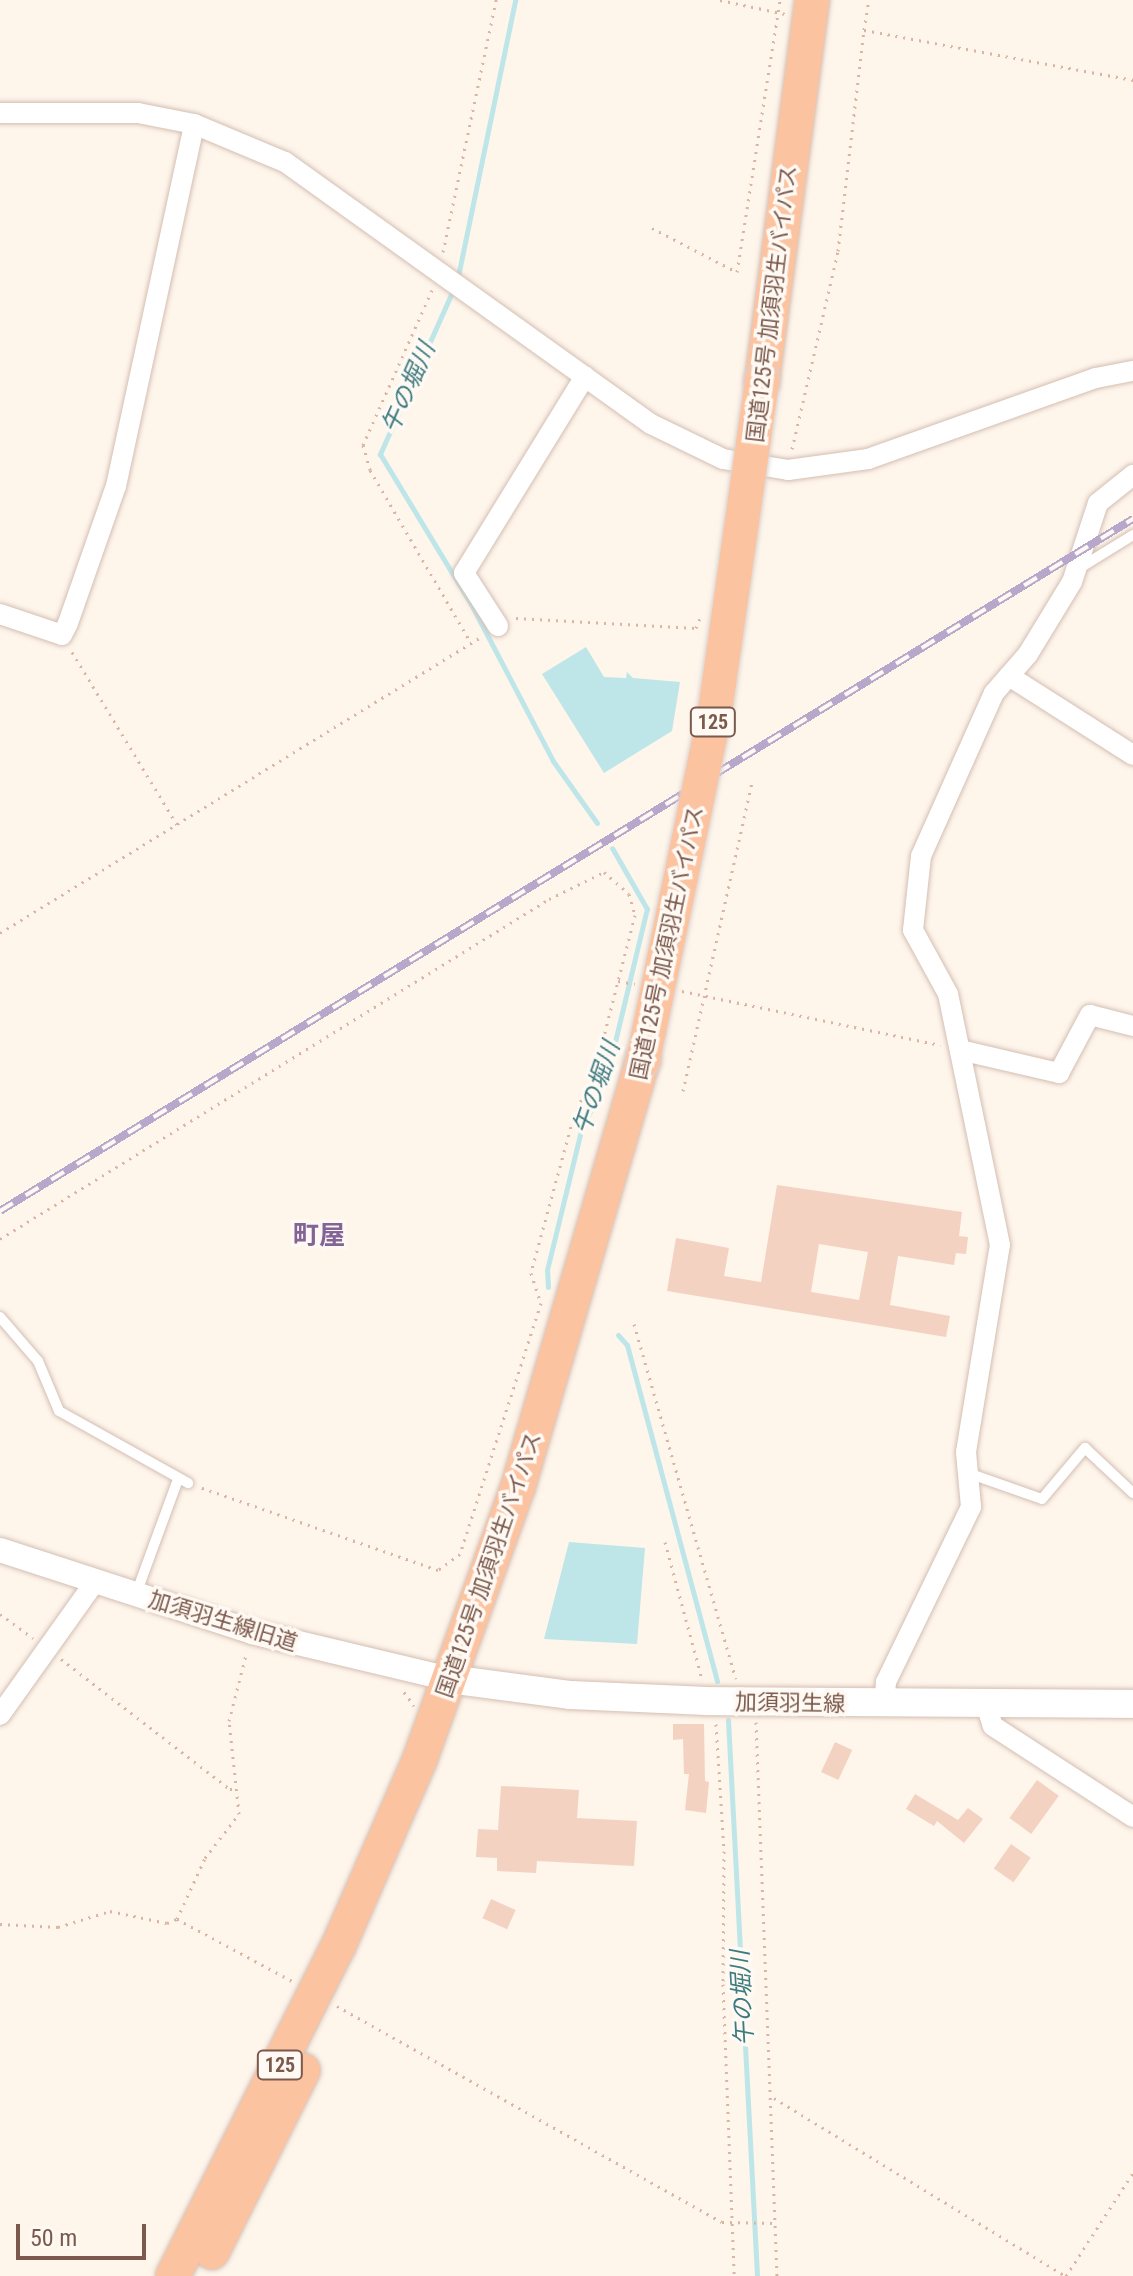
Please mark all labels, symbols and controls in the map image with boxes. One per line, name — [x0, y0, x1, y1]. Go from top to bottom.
street label: 国道125号 加須羽生バイパス — [742, 164, 802, 444]
water label: 午の堀川 — [376, 338, 442, 438]
road number: 125 — [689, 706, 737, 738]
street label: 国道125号 加須羽生バイパス — [625, 803, 709, 1083]
water label: 午の堀川 — [568, 1038, 626, 1138]
district label: 町屋 — [293, 1220, 345, 1252]
street label: 国道125号 加須羽生バイパス — [431, 1429, 547, 1701]
street label: 加須羽生線旧道 — [146, 1586, 300, 1656]
street label: 加須羽生線 — [735, 1689, 845, 1717]
water label: 午の堀川 — [726, 1949, 760, 2047]
road number: 125 — [256, 2049, 304, 2081]
scale bar — [20, 2208, 150, 2258]
text: 50 m — [30, 2224, 77, 2252]

